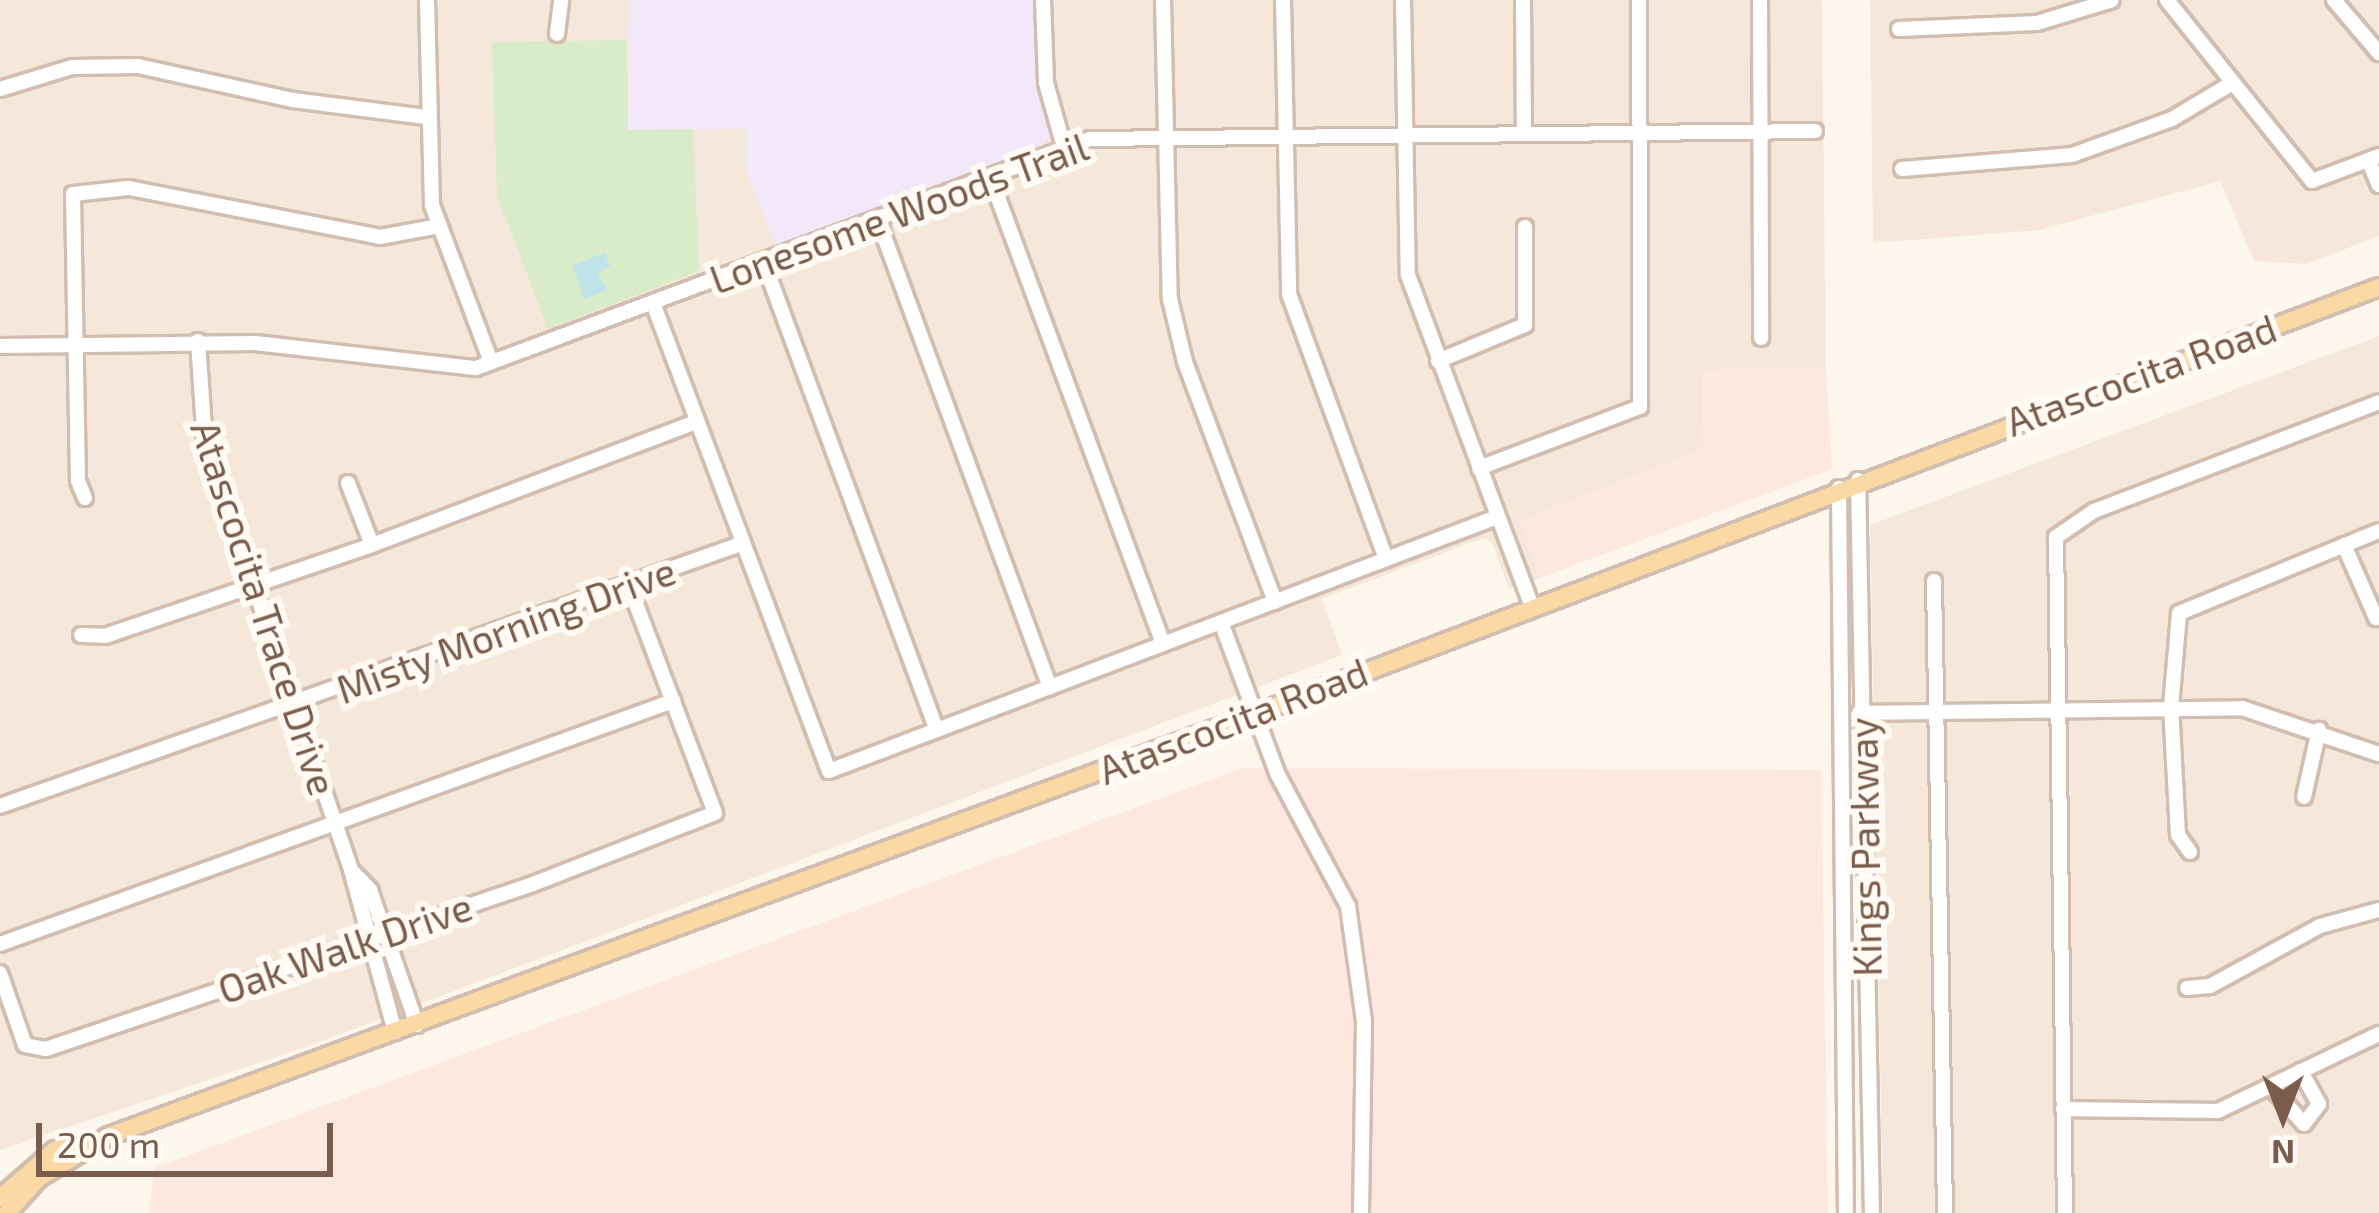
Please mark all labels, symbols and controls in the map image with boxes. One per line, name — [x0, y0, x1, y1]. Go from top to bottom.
street label: Lonesome Woods Trail — [703, 123, 1095, 303]
street label: Atascocita Road — [1999, 304, 2283, 446]
street label: Atascocita Trace Drive — [181, 415, 347, 801]
street label: Misty Morning Drive — [330, 547, 682, 713]
street label: Atascocita Road — [1092, 648, 1374, 794]
street label: Kings Parkway — [1839, 717, 1891, 977]
street label: Oak Walk Drive — [211, 882, 479, 1014]
north arrow — [2223, 1057, 2343, 1177]
scale bar — [42, 1099, 339, 1173]
text: 200 m — [57, 1122, 160, 1165]
text: N — [2271, 1133, 2295, 1173]

